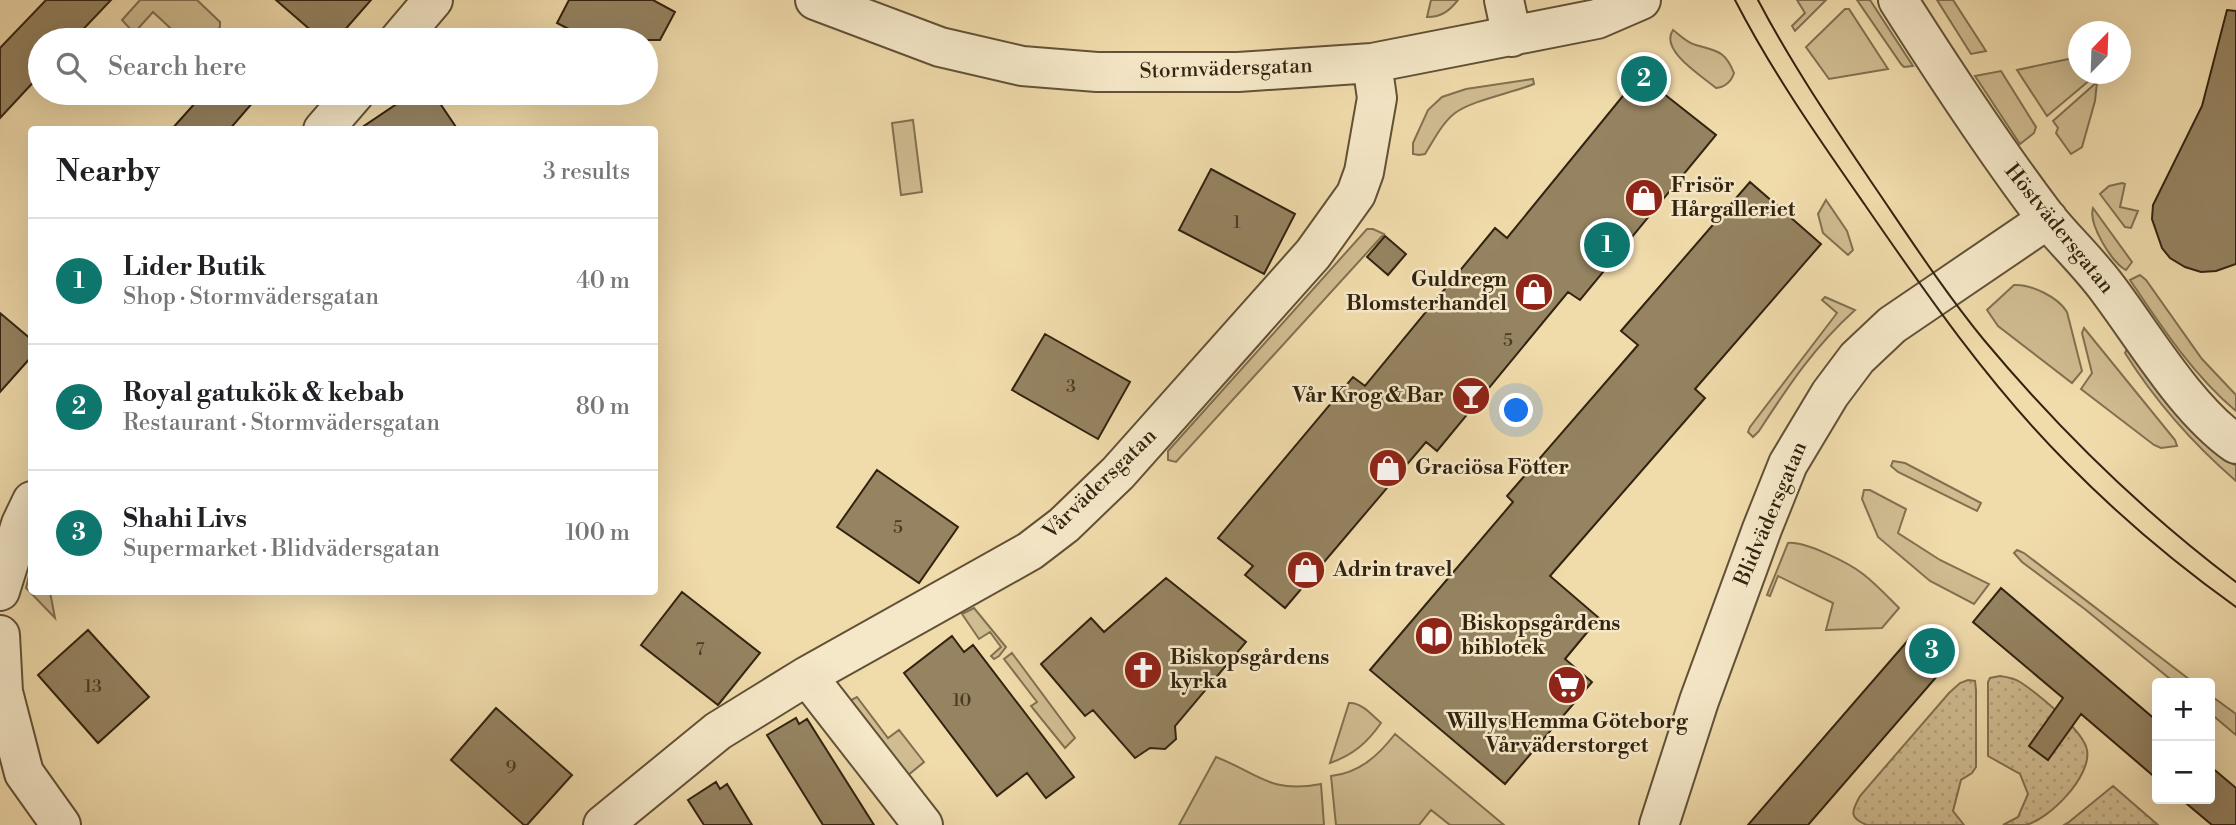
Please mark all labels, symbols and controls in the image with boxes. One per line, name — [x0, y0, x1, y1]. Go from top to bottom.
north arrow — [2068, 21, 2131, 84]
search box — [28, 28, 658, 105]
icon: search — [52, 48, 90, 86]
text: Search here — [108, 51, 247, 83]
street label: Stormvädersgatan — [1139, 53, 1313, 85]
pin: 2 — [1621, 53, 1667, 105]
text: Nearby — [56, 153, 160, 191]
text: 3 results — [543, 158, 630, 186]
street label: Höstvädersgatan — [1999, 159, 2120, 300]
place label: Frisör Hårgalleriet — [1671, 173, 1796, 223]
shop icon: Frisör Hårgalleriet — [1623, 177, 1665, 219]
house number: 1 — [1233, 211, 1241, 234]
pin: 1 — [1584, 219, 1630, 271]
text: Lider Butik — [123, 251, 266, 283]
text: 1 — [73, 267, 85, 295]
text: 40 m — [576, 267, 630, 295]
place label: Guldregn Blomsterhandel — [1346, 267, 1507, 317]
shop icon: Guldregn Blomsterhandel — [1513, 271, 1555, 313]
text: Shop · Stormvädersgatan — [123, 283, 379, 311]
house number: 5 — [1503, 329, 1513, 352]
house number: 3 — [1066, 375, 1076, 398]
bar icon: Vår Krog & Bar — [1450, 375, 1492, 417]
text: Royal gatukök & kebab — [123, 377, 404, 409]
place label: Vår Krog & Bar — [1291, 383, 1444, 409]
text: 2 — [72, 393, 86, 421]
text: 80 m — [576, 393, 630, 421]
your location — [1499, 393, 1533, 427]
text: Restaurant · Stormvädersgatan — [123, 409, 440, 437]
street label: Vårvädersgatan — [1037, 423, 1163, 545]
street label: Blidvädersgatan — [1728, 437, 1813, 591]
shop icon: Graciösa Fötter — [1367, 447, 1409, 489]
place label: Graciösa Fötter — [1415, 455, 1569, 481]
text: Shahi Livs — [123, 503, 247, 535]
house number: 5 — [893, 516, 903, 539]
text: 3 — [72, 519, 86, 547]
text: 100 m — [565, 519, 630, 547]
text: Supermarket · Blidvädersgatan — [123, 535, 440, 563]
shop icon: Adrin travel — [1285, 549, 1327, 591]
place label: Adrin travel — [1332, 557, 1452, 583]
place label: Biskopsgårdens biblotek — [1461, 611, 1620, 661]
library icon: Biskopsgårdens biblotek — [1413, 615, 1455, 657]
pin: 3 — [1909, 625, 1955, 677]
house number: 7 — [695, 638, 705, 661]
place label: Biskopsgårdens kyrka — [1170, 645, 1329, 695]
church icon: Biskopsgårdens kyrka — [1122, 649, 1164, 691]
supermarket icon: Willys Hemma Göteborg Vårväderstorget — [1546, 664, 1588, 706]
house number: 13 — [84, 675, 102, 698]
map controls — [2152, 678, 2215, 804]
button: + — [2152, 678, 2215, 741]
house number: 10 — [952, 689, 972, 712]
place label: Willys Hemma Göteborg Vårväderstorget — [1445, 709, 1689, 759]
button: − — [2152, 741, 2215, 804]
house number: 9 — [506, 756, 517, 779]

